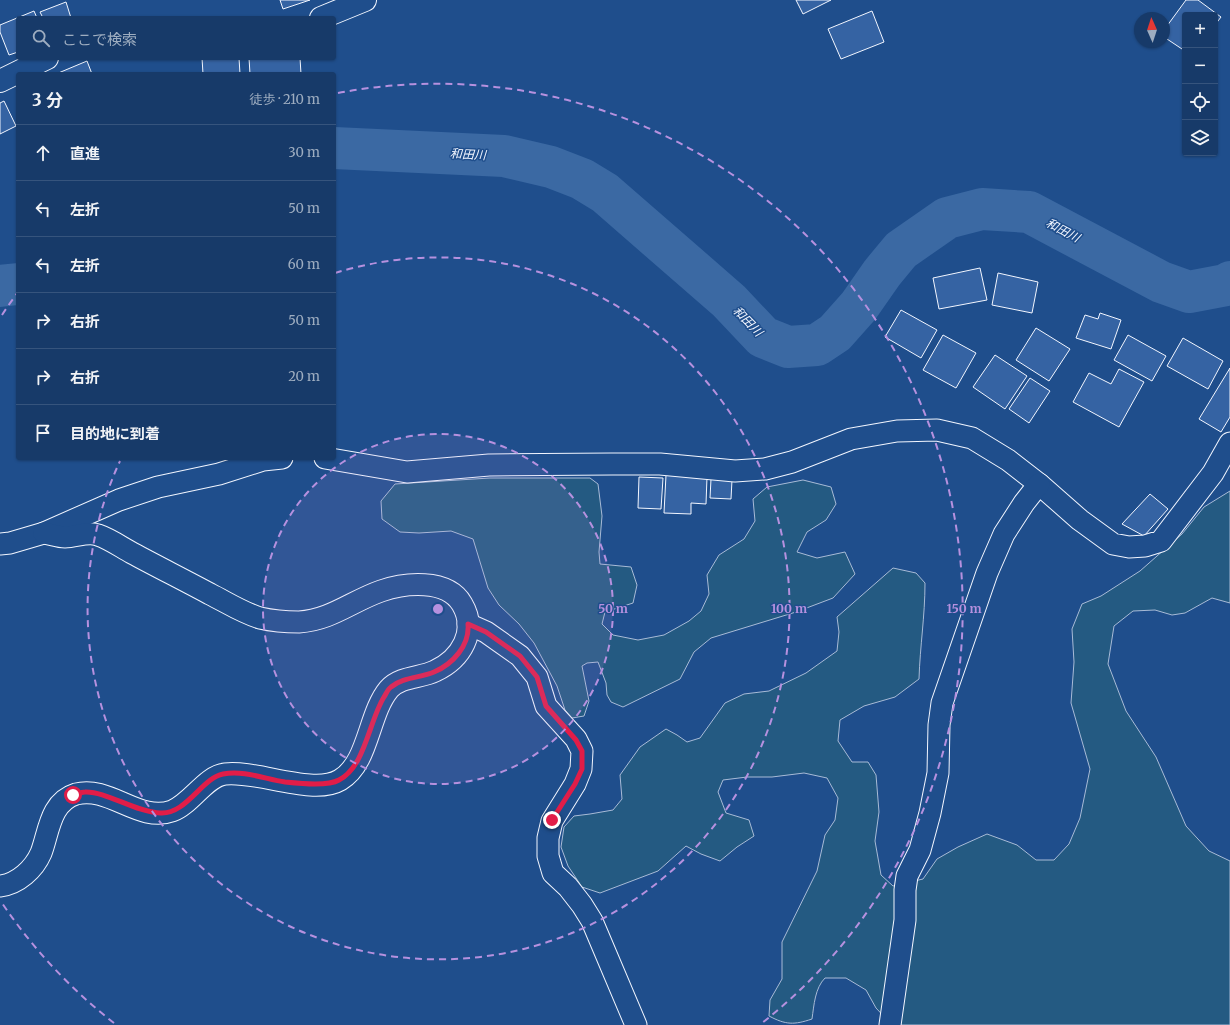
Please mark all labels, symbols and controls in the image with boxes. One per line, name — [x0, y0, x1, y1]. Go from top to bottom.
north arrow — [1134, 12, 1170, 48]
map controls — [1182, 12, 1218, 156]
button: + — [1182, 12, 1218, 48]
search box — [16, 16, 336, 60]
icon: search — [30, 27, 52, 49]
text: ここで検索 — [62, 30, 137, 49]
button: − — [1182, 48, 1218, 84]
button: locate — [1182, 84, 1218, 120]
text: 3 分 — [32, 89, 63, 111]
text: 徒歩 · 210 m — [249, 91, 320, 108]
button: layers — [1182, 120, 1218, 156]
icon: ahead — [32, 142, 54, 164]
text: 直進 — [70, 144, 100, 163]
text: 30 m — [288, 144, 320, 161]
water label: 和田川 — [450, 146, 488, 163]
icon: left — [32, 198, 54, 220]
text: 左折 — [70, 200, 100, 219]
text: 50 m — [288, 200, 320, 217]
water label: 和田川 — [1044, 215, 1084, 246]
icon: left — [32, 254, 54, 276]
text: 左折 — [70, 256, 100, 275]
text: 60 m — [288, 256, 320, 273]
water label: 和田川 — [730, 303, 767, 341]
icon: right — [32, 310, 54, 332]
text: 右折 — [70, 312, 100, 331]
text: 50 m — [288, 312, 320, 329]
icon: right — [32, 366, 54, 388]
text: 右折 — [70, 368, 100, 387]
text: 20 m — [288, 368, 320, 385]
icon: arrive — [32, 422, 54, 444]
text: 目的地に到着 — [70, 424, 160, 443]
text: 50 m — [598, 601, 628, 616]
text: 100 m — [771, 601, 807, 616]
text: 150 m — [947, 601, 982, 616]
centre of rings — [431, 602, 445, 616]
route start — [64, 786, 82, 804]
route end — [543, 811, 561, 829]

